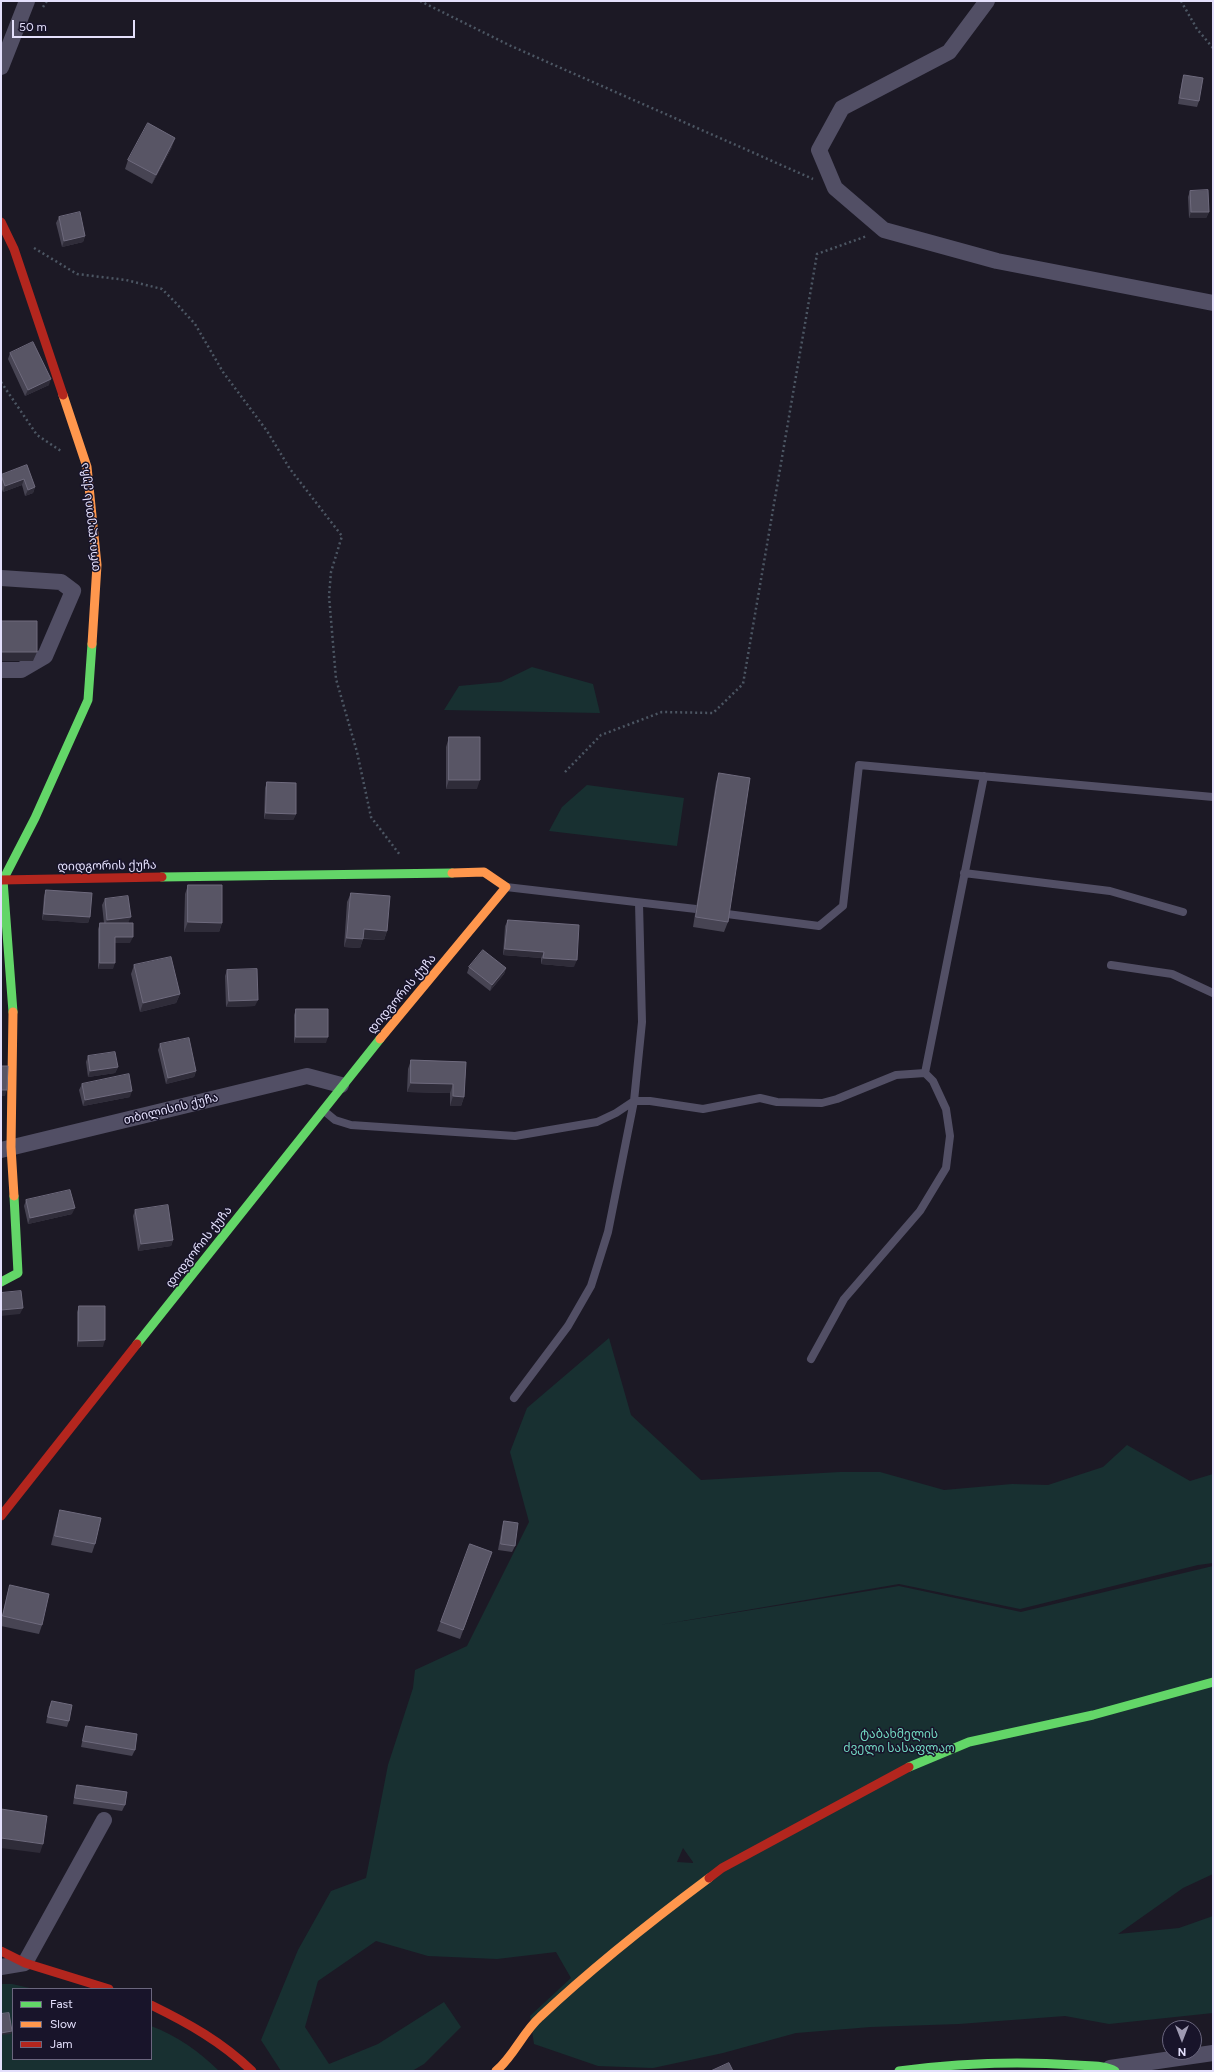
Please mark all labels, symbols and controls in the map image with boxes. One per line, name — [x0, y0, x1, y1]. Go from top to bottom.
scale bar — [14, 12, 137, 38]
text: 50 m — [19, 20, 47, 34]
street label: თრიალეთის ქუჩა — [77, 462, 103, 572]
street label: დიდგორის ქუჩა — [57, 858, 157, 874]
street label: დიდგორის ქუჩა — [365, 951, 439, 1037]
street label: თბილისის ქუჩა — [122, 1090, 220, 1128]
street label: დიდგორის ქუჩა — [163, 1204, 235, 1290]
park label: ტაბახმელის ძველი სასაფლაო — [843, 1727, 955, 1755]
legend — [12, 1988, 152, 2060]
text: Fast — [50, 1997, 73, 2011]
text: Slow — [50, 2017, 76, 2031]
north arrow — [1162, 2020, 1202, 2060]
text: Jam — [50, 2037, 73, 2051]
text: N — [1178, 2045, 1186, 2058]

